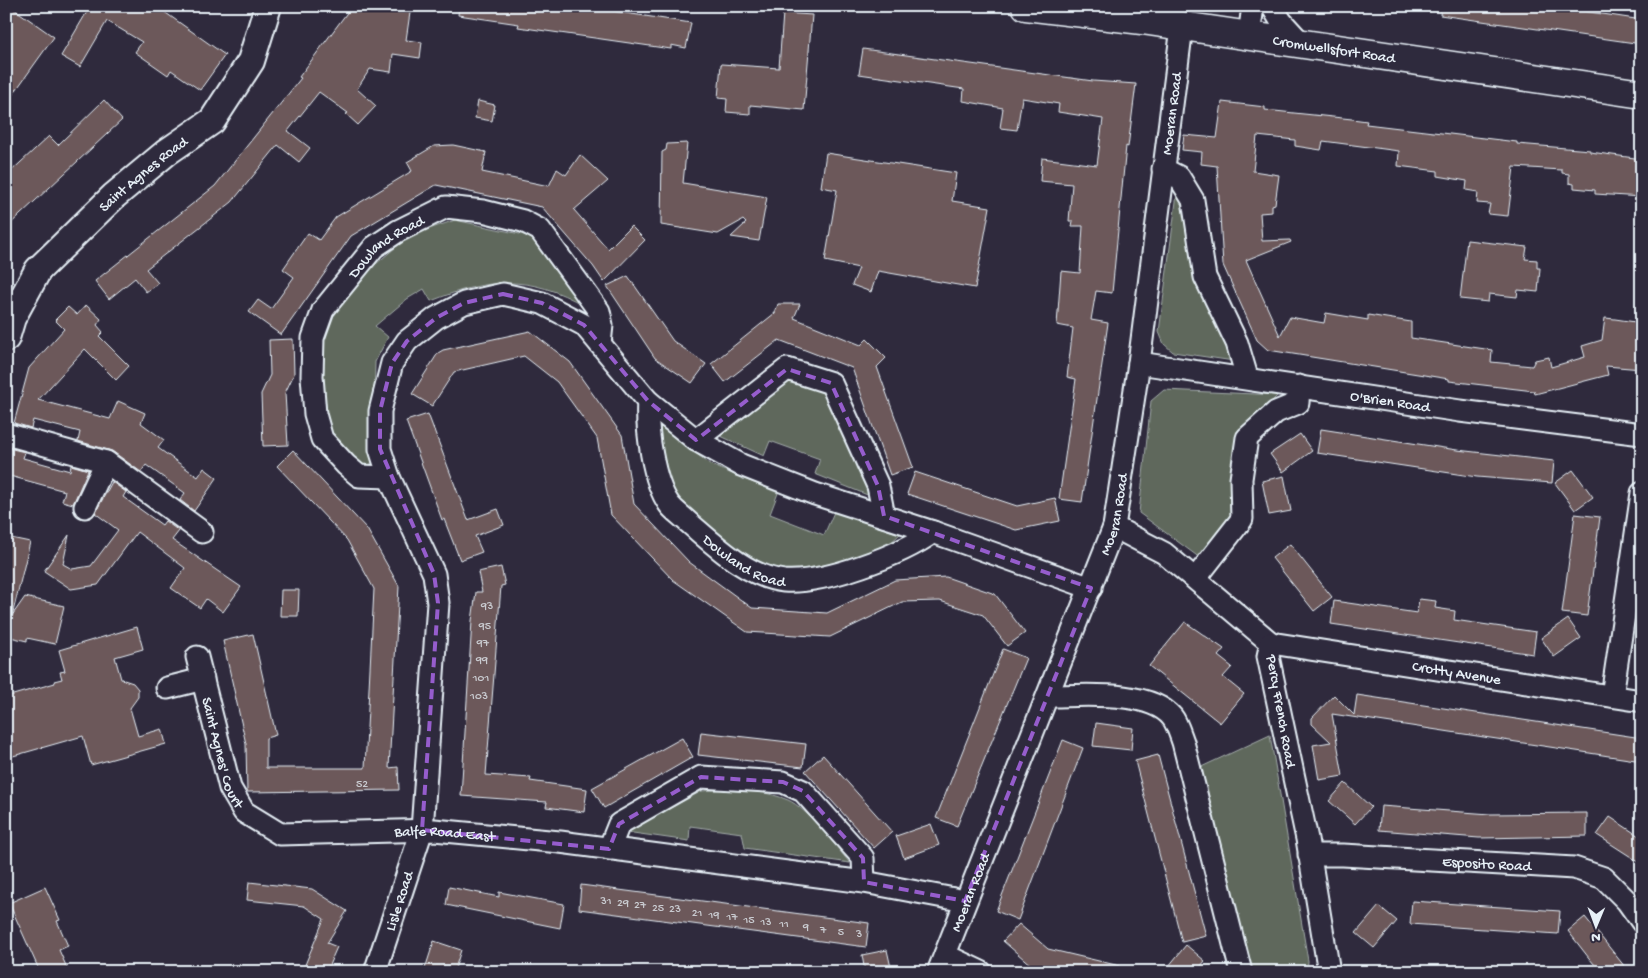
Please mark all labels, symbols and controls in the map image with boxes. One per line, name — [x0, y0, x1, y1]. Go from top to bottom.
street label: Cromwellsfort Road — [1271, 32, 1397, 69]
street label: Moeran Road — [1159, 70, 1187, 156]
street label: Saint Agnes Road — [96, 133, 193, 217]
street label: Dowland Road — [345, 212, 429, 283]
street label: O'Brien Road — [1349, 388, 1432, 418]
street label: Moeran Road — [1097, 471, 1133, 558]
street label: Dowland Road — [697, 531, 788, 592]
house number: 93 — [480, 600, 493, 614]
house number: 95 — [478, 620, 491, 634]
house number: 97 — [476, 637, 490, 651]
street label: Percy French Road — [1261, 652, 1299, 771]
house number: 99 — [475, 654, 488, 668]
street label: Crotty Avenue — [1411, 658, 1502, 690]
house number: 101 — [472, 672, 489, 686]
house number: 103 — [469, 690, 488, 704]
street label: Saint Agnes' Court — [196, 696, 248, 814]
house number: 52 — [356, 778, 368, 792]
street label: Balfe Road East — [393, 823, 498, 847]
street label: Moeran Road — [948, 850, 996, 935]
street label: Esposito Road — [1442, 854, 1533, 877]
street label: Lisle Road — [382, 868, 419, 934]
house number: 31 — [599, 895, 612, 909]
house number: 29 — [617, 897, 629, 911]
house number: 27 — [634, 899, 647, 913]
north arrow — [1570, 900, 1620, 950]
house number: 25 — [652, 902, 664, 916]
house number: 23 — [669, 903, 681, 917]
house number: 21 — [692, 907, 703, 921]
house number: 19 — [708, 909, 719, 923]
house number: 17 — [725, 911, 738, 925]
house number: 15 — [742, 914, 755, 928]
house number: 13 — [759, 916, 772, 930]
house number: 11 — [778, 918, 789, 932]
house number: 9 — [802, 921, 809, 935]
house number: 7 — [819, 924, 827, 938]
house number: 5 — [838, 926, 844, 940]
house number: 3 — [855, 928, 862, 942]
text: N — [1591, 928, 1601, 945]

